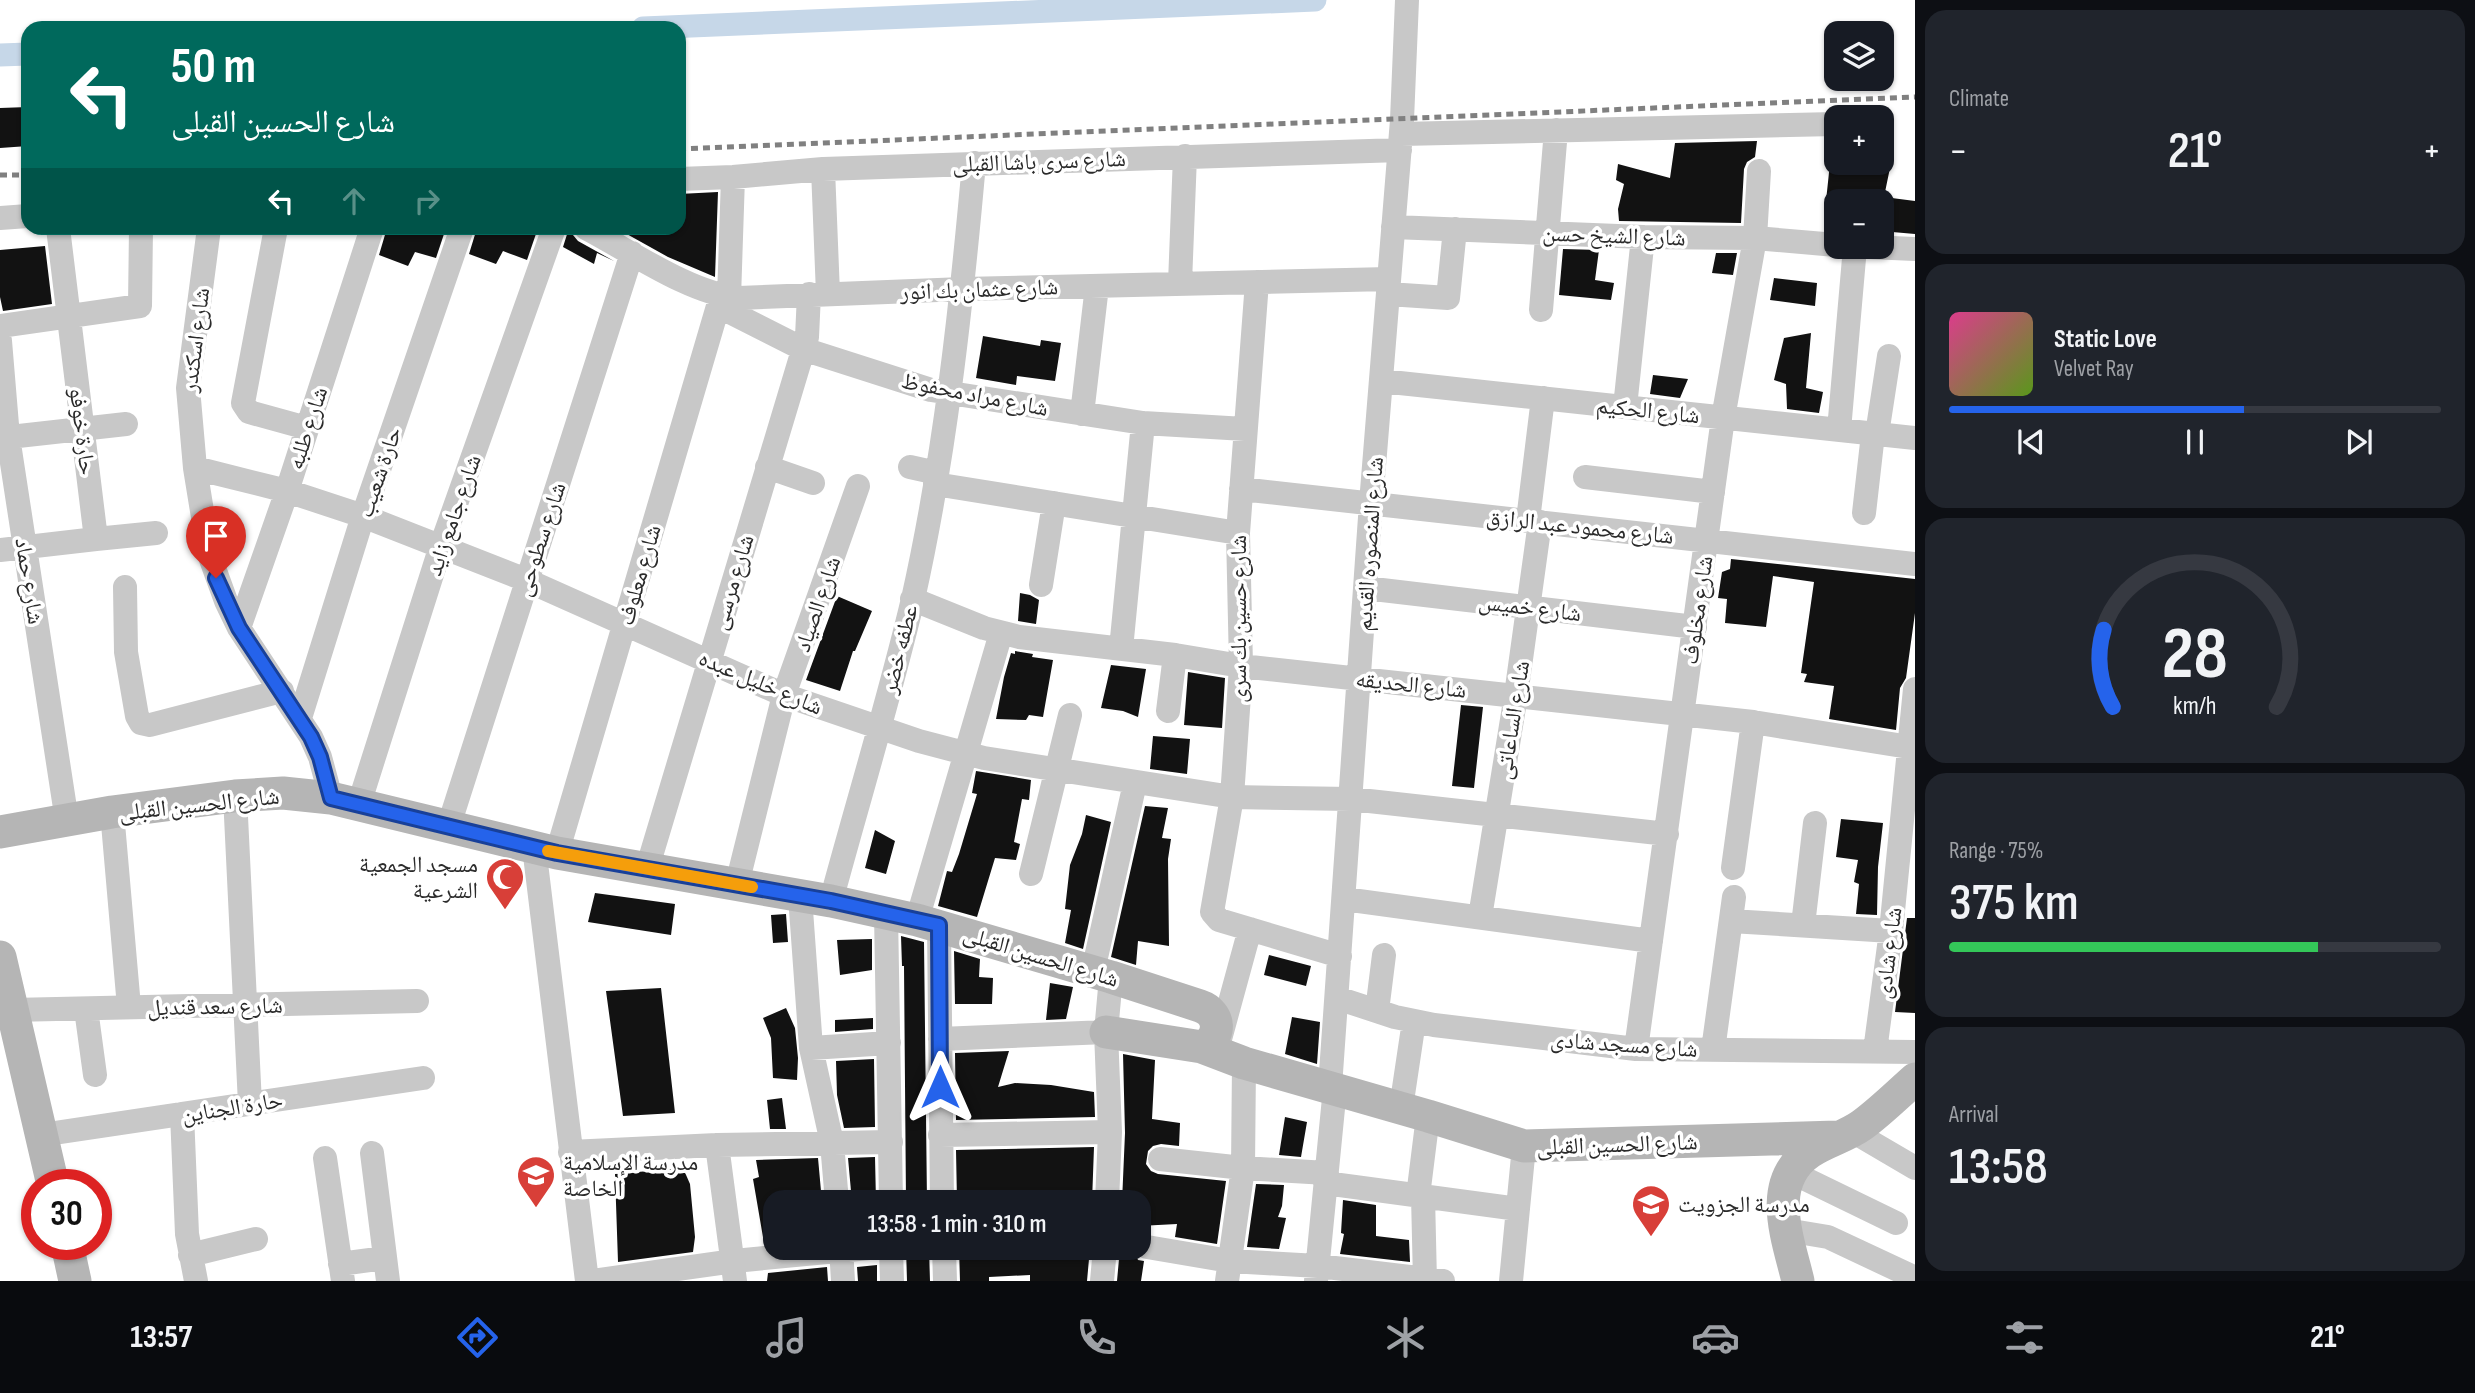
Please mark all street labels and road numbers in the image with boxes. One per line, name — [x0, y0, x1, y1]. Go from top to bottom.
street label: شارع سرى باشا القبلى — [952, 145, 1126, 179]
street label: شارع الشيخ حسن — [1542, 220, 1686, 252]
street label: شارع عثمان بك انور — [899, 273, 1059, 307]
street label: شارع اسكندر — [176, 286, 216, 395]
street label: شارع مراد محفوظ — [899, 367, 1051, 423]
street label: شارع طلبه — [281, 383, 334, 473]
street label: حارة خوفو — [63, 386, 101, 477]
street label: شارع الحكيم — [1595, 392, 1701, 431]
street label: حارة شعيب — [351, 423, 408, 521]
street label: شارع جامع زايد — [420, 451, 488, 579]
street label: شارع المنصوره القديم — [1350, 456, 1391, 632]
street label: شارع سطوحى — [509, 479, 573, 600]
street label: شارع محمود عبد الرازق — [1485, 503, 1675, 551]
street label: شارع معلوف — [612, 522, 668, 629]
street label: شارع مرسى — [705, 531, 761, 633]
street label: شارع حسين بك سرى — [1225, 535, 1253, 703]
street label: شارع حماد — [8, 536, 50, 626]
street label: شارع الصياد — [789, 553, 847, 656]
street label: شارع مخلوف — [1677, 554, 1719, 666]
street label: شارع خميس — [1477, 588, 1583, 628]
street label: عطفه خضر — [875, 601, 925, 698]
street label: شارع خليل عبده — [694, 644, 827, 722]
street label: شارع الساعاتى — [1490, 659, 1536, 782]
street label: شارع الحديقه — [1354, 665, 1468, 705]
street label: شارع الحسين القبلى — [118, 783, 281, 827]
street label: شارع شادى — [1869, 906, 1908, 1001]
street label: شارع الحسين القبلى — [960, 920, 1122, 994]
street label: شارع سعد قنديل — [147, 992, 283, 1022]
street label: شارع مسجد شادى — [1549, 1026, 1699, 1064]
street label: حارة الجناين — [180, 1086, 285, 1130]
street label: شارع الحسين القبلى — [1536, 1128, 1698, 1162]

